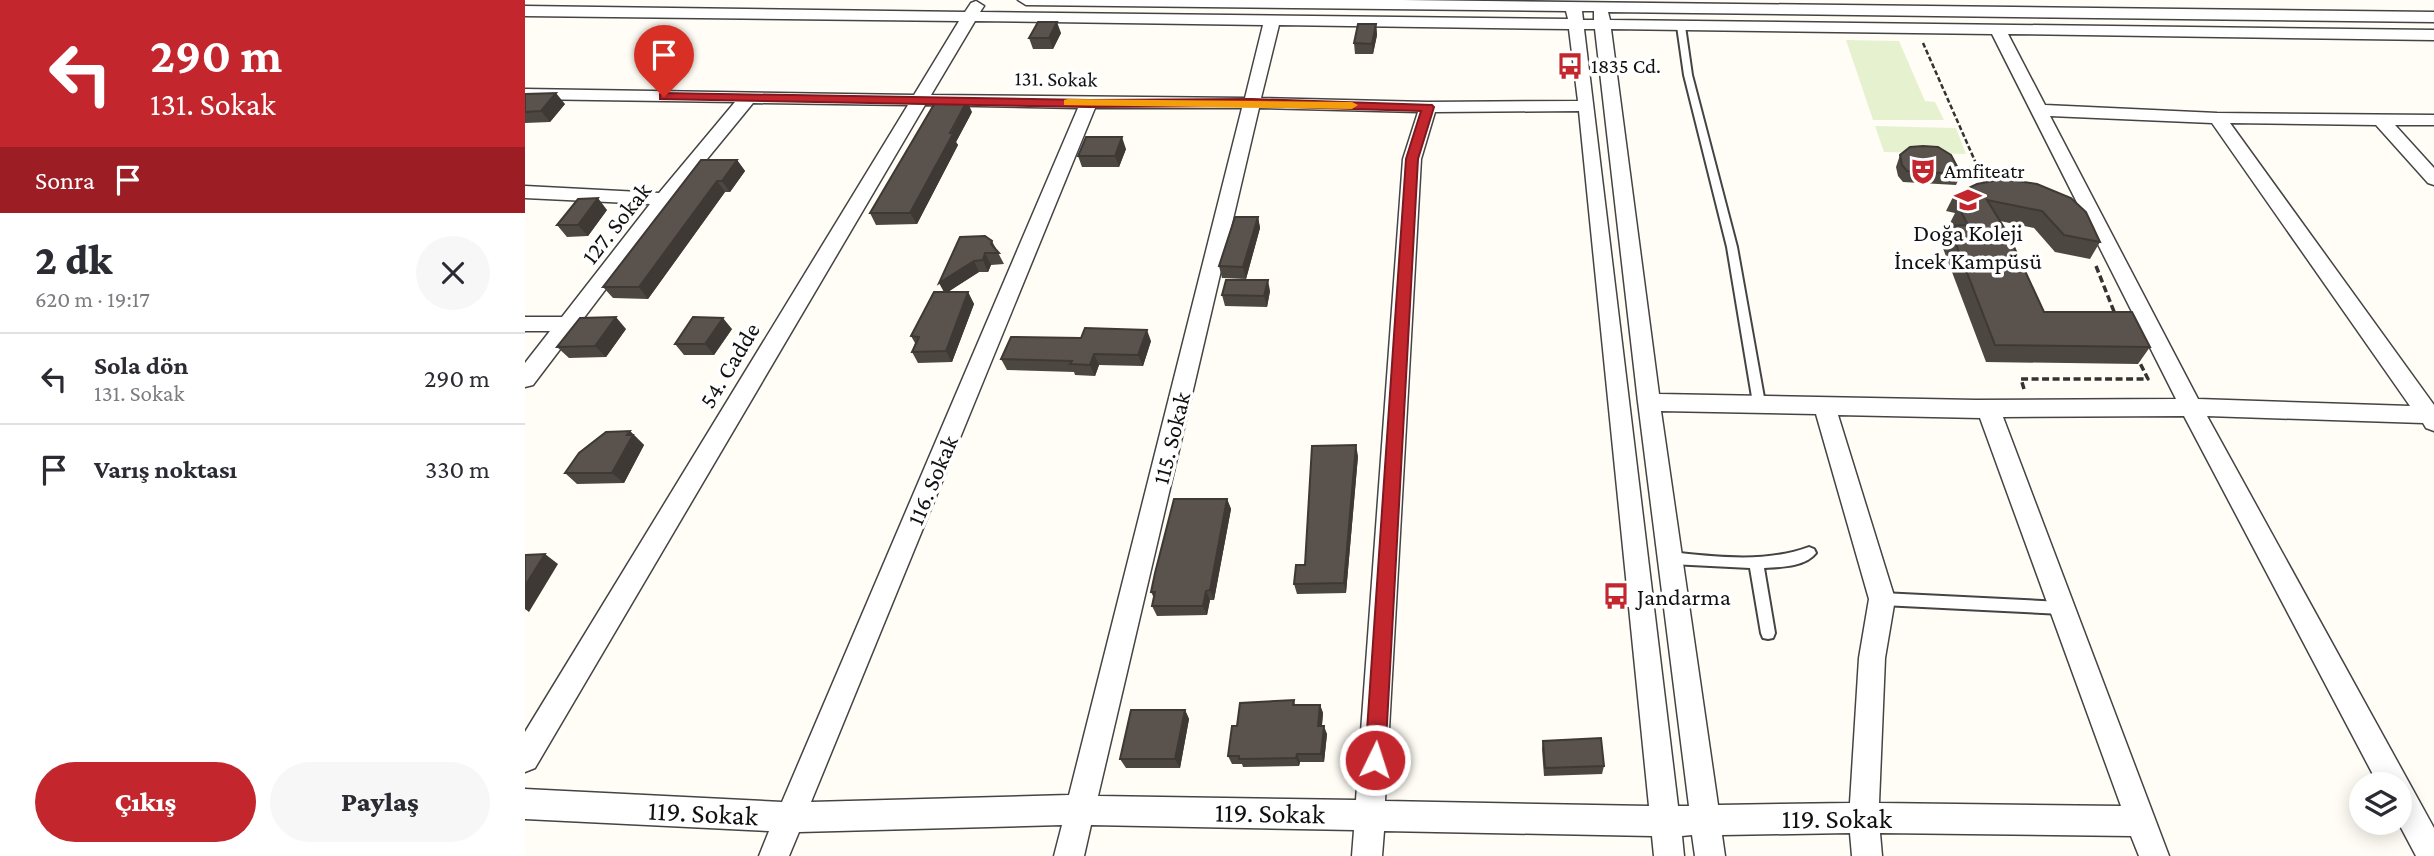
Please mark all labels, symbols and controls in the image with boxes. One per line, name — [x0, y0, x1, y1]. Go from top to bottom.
pin — [634, 25, 694, 97]
icon: left — [35, 28, 126, 119]
text: 290 m — [150, 28, 282, 83]
icon: arrive — [645, 36, 683, 74]
bus stop icon: 1835 Cd. — [1555, 51, 1585, 81]
place label: 1835 Cd. — [1591, 54, 1661, 78]
street label: 131. Sokak — [1015, 66, 1097, 92]
text: 131. Sokak — [150, 86, 276, 122]
theatre icon: Amfiteatr — [1908, 156, 1938, 186]
place label: Amfiteatr — [1944, 159, 2025, 183]
icon: arrive — [109, 161, 147, 199]
text: Sonra — [35, 166, 95, 195]
street label: 127. Sokak — [576, 176, 657, 269]
school or university icon: Doğa Koleji İncek Kampüsü — [1953, 185, 1983, 215]
place label: Doğa Koleji İncek Kampüsü — [1894, 219, 2042, 274]
text: 2 dk — [35, 236, 112, 283]
button: close — [416, 236, 490, 310]
text: 620 m · 19:17 — [35, 286, 150, 312]
street label: 54. Cadde — [693, 318, 765, 412]
text: Sola dön — [94, 351, 188, 380]
icon: left — [35, 360, 73, 398]
text: 290 m — [424, 364, 490, 393]
text: 131. Sokak — [94, 380, 184, 406]
street label: 115. Sokak — [1147, 389, 1196, 487]
street label: 116. Sokak — [901, 431, 963, 529]
icon: arrive — [35, 451, 73, 489]
text: Varış noktası — [94, 455, 237, 484]
text: 330 m — [425, 455, 490, 484]
bus stop icon: Jandarma — [1601, 581, 1631, 611]
place label: Jandarma — [1635, 583, 1731, 610]
position arrow — [1338, 723, 1412, 797]
button: Çıkış — [35, 762, 256, 842]
button: Paylaş — [270, 762, 490, 842]
map controls — [2349, 772, 2412, 835]
button: layers — [2349, 772, 2412, 835]
street label: 119. Sokak — [647, 795, 760, 831]
street label: 119. Sokak — [1215, 797, 1326, 829]
street label: 119. Sokak — [1782, 803, 1893, 834]

